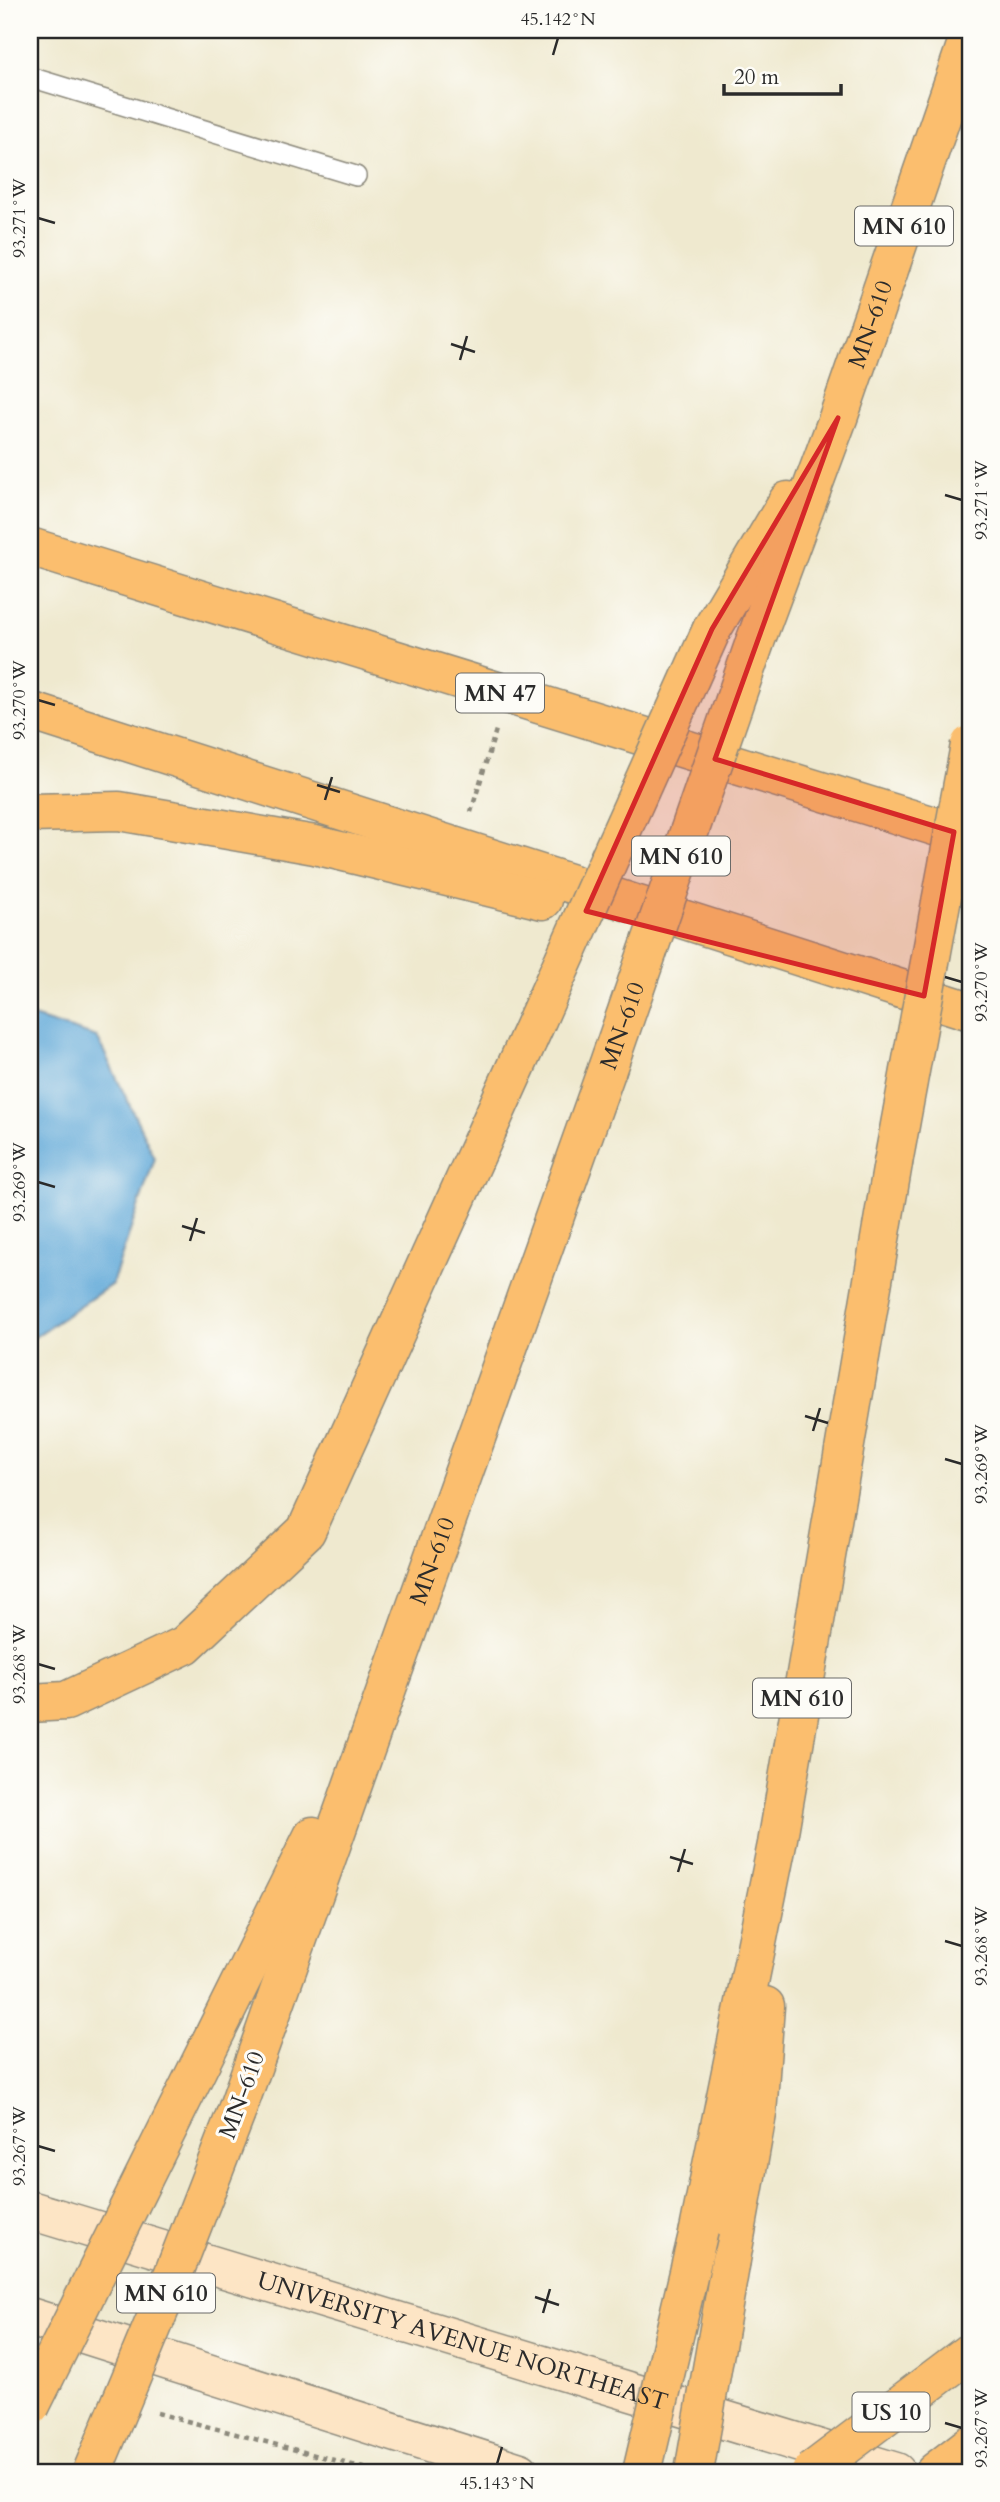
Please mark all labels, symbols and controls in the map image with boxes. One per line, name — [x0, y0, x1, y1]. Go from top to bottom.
text: 45.142°N — [520, 7, 596, 32]
scale bar — [724, 52, 841, 96]
text: 20 m — [734, 63, 779, 92]
text: 93.271°W — [7, 178, 32, 258]
road number: MN 610 — [855, 206, 953, 246]
street label: MN-610 — [840, 276, 901, 373]
text: 93.271°W — [969, 460, 994, 540]
text: 93.270°W — [7, 660, 32, 740]
road number: MN 47 — [456, 674, 544, 712]
road number: MN 610 — [632, 836, 730, 876]
text: 93.270°W — [969, 942, 994, 1022]
street label: MN-610 — [592, 977, 653, 1074]
text: 93.269°W — [7, 1142, 32, 1222]
text: 93.269°W — [969, 1424, 994, 1504]
street label: MN-610 — [401, 1513, 463, 1609]
text: 93.268°W — [7, 1624, 32, 1704]
road number: MN 610 — [753, 1679, 851, 1718]
text: 93.268°W — [969, 1906, 994, 1986]
street label: MN-610 — [211, 2047, 273, 2143]
text: 93.267°W — [7, 2106, 32, 2186]
street label: UNIVERSITY AVENUE NORTHEAST — [253, 2263, 672, 2419]
road number: MN 610 — [117, 2274, 215, 2312]
text: 93.267°W — [969, 2388, 994, 2468]
road number: US 10 — [852, 2392, 930, 2432]
text: 45.143°N — [459, 2471, 535, 2496]

